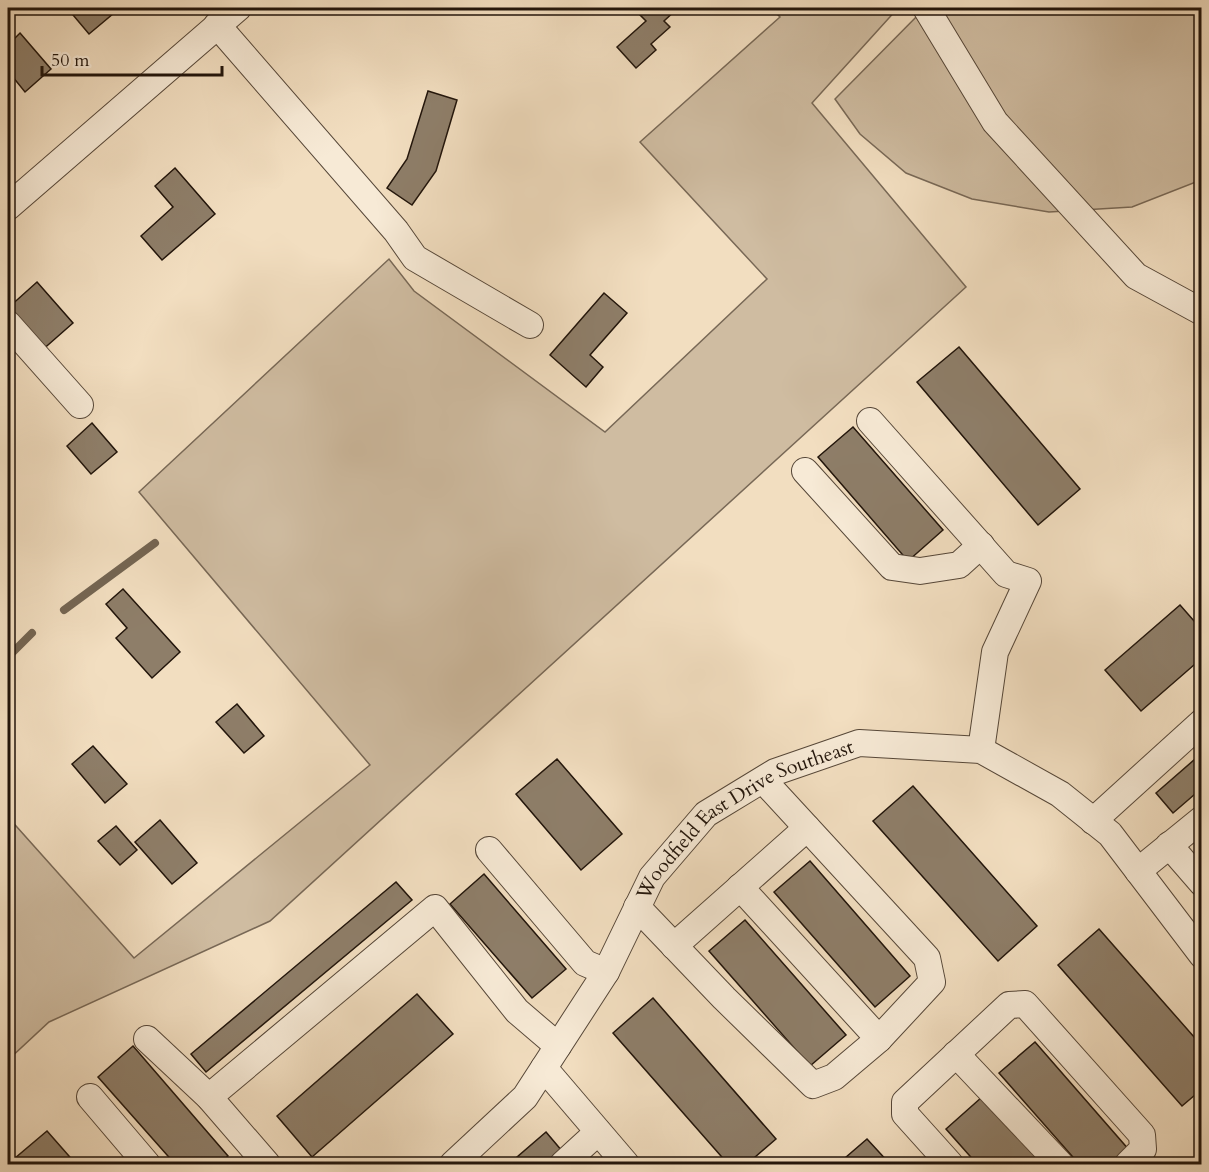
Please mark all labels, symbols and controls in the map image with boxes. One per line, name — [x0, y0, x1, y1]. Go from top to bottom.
scale bar — [42, 39, 222, 77]
text: 50 m — [51, 48, 90, 73]
street label: Woodfield East Drive Southeast — [630, 733, 858, 905]

